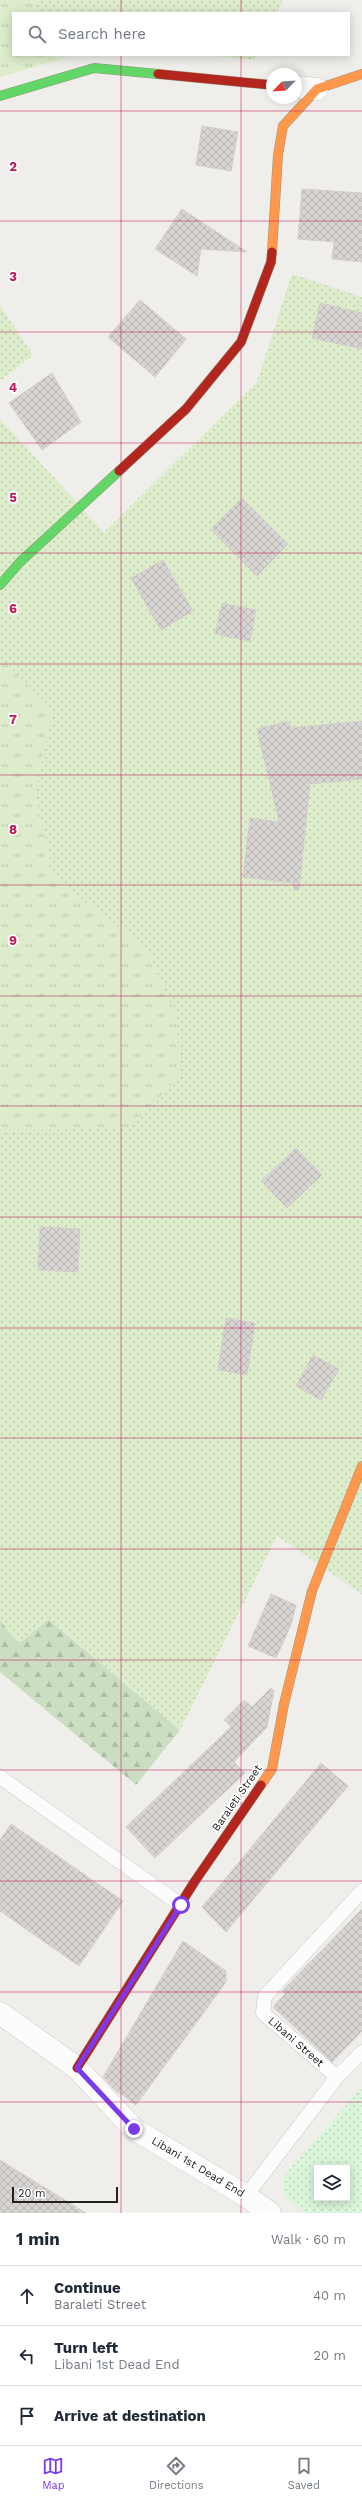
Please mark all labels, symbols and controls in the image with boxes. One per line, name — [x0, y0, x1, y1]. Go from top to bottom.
search box — [12, 12, 350, 56]
icon: search — [26, 23, 48, 45]
text: Search here — [58, 25, 146, 43]
north arrow — [266, 68, 302, 104]
text: 2 — [9, 159, 17, 174]
text: 3 — [9, 269, 17, 284]
text: 4 — [9, 380, 18, 395]
text: 5 — [9, 490, 17, 505]
text: 6 — [9, 601, 17, 616]
text: 7 — [9, 712, 17, 727]
text: 8 — [9, 822, 17, 837]
text: 9 — [9, 933, 17, 948]
street label: Baraleti Street — [209, 1762, 265, 1834]
route start — [172, 1896, 190, 1914]
street label: Libani Street — [266, 2014, 327, 2070]
route end — [125, 2120, 143, 2138]
street label: Libani 1st Dead End — [149, 2134, 247, 2200]
map controls — [314, 2165, 350, 2201]
button: layers — [314, 2165, 350, 2201]
scale bar — [12, 2185, 118, 2204]
text: 20 m — [18, 2187, 46, 2200]
text: 1 min — [16, 2229, 60, 2249]
text: Walk · 60 m — [271, 2232, 346, 2247]
text: Continue — [54, 2279, 121, 2297]
icon: ahead — [16, 2285, 38, 2307]
text: 40 m — [313, 2288, 346, 2303]
text: Baraleti Street — [54, 2297, 146, 2312]
text: Turn left — [54, 2339, 118, 2357]
icon: left — [16, 2345, 38, 2367]
text: 20 m — [314, 2348, 346, 2363]
text: Libani 1st Dead End — [54, 2357, 180, 2372]
icon: arrive — [16, 2405, 38, 2427]
text: Arrive at destination — [54, 2407, 206, 2425]
tab: Map — [42, 2455, 65, 2492]
tab: Directions — [149, 2455, 203, 2492]
tab: Saved — [288, 2455, 320, 2492]

